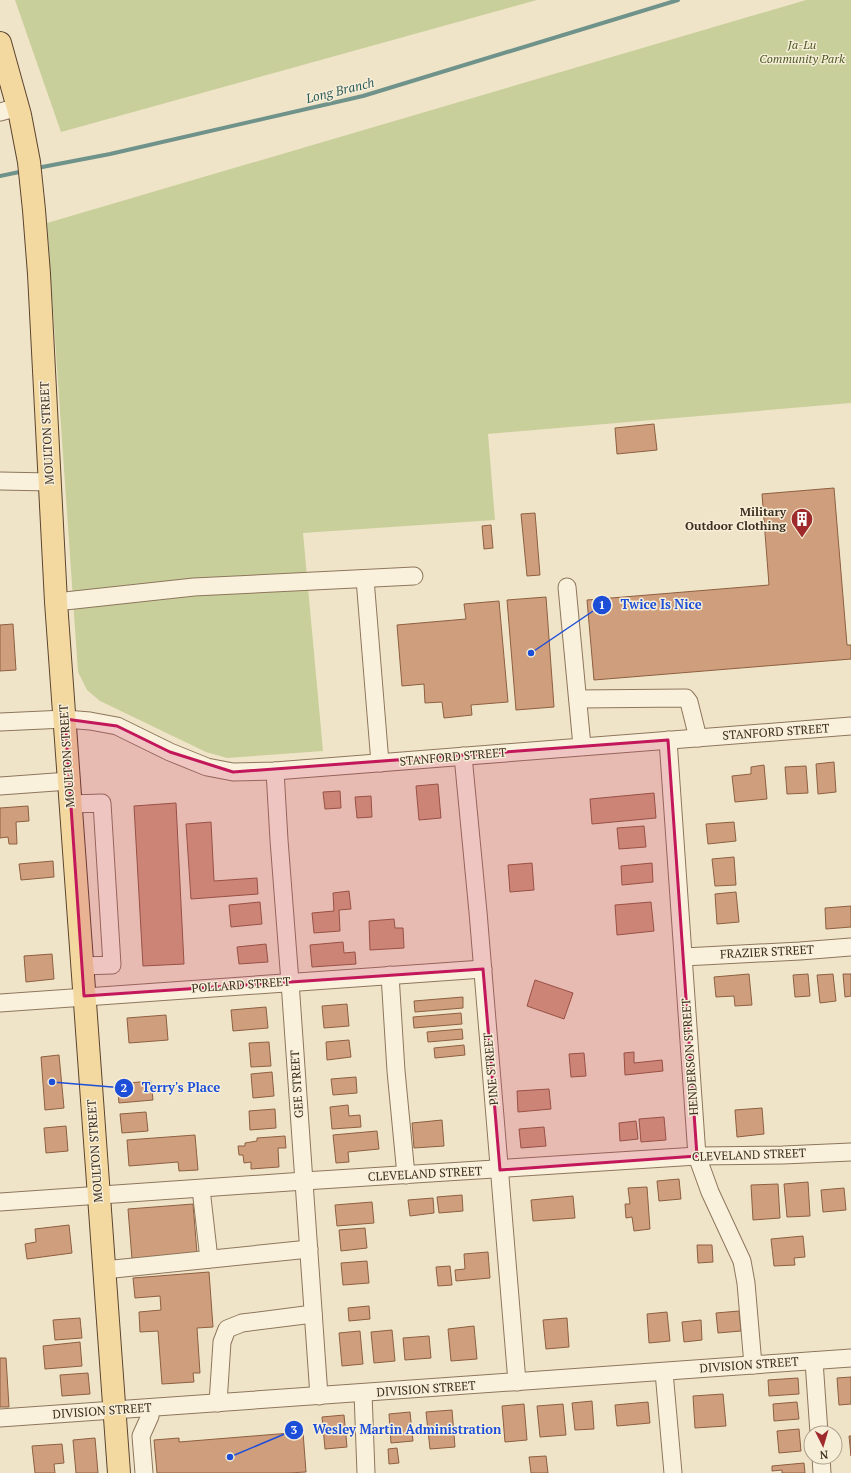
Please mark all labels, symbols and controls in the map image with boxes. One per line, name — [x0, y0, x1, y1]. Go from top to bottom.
park label: Ja-Lu Community Park — [759, 37, 845, 66]
water label: Long Branch — [303, 73, 376, 107]
street label: MOULTON STREET — [36, 380, 57, 485]
place label: Military Outdoor Clothing — [685, 504, 787, 533]
building icon: Military Outdoor Clothing — [789, 506, 815, 539]
callout: Twice Is Nice — [592, 592, 709, 617]
text: Twice Is Nice — [620, 595, 702, 613]
text: 1 — [599, 597, 605, 612]
street label: MOULTON STREET — [55, 703, 78, 808]
street label: STANFORD STREET — [722, 720, 831, 743]
street label: STANFORD STREET — [399, 744, 508, 769]
street label: FRAZIER STREET — [720, 942, 815, 961]
street label: POLLARD STREET — [191, 974, 292, 995]
street label: HENDERSON STREET — [678, 997, 701, 1116]
street label: PINE STREET — [480, 1031, 501, 1106]
street label: GEE STREET — [287, 1049, 306, 1118]
callout: Terry's Place — [114, 1075, 229, 1100]
text: Terry's Place — [142, 1078, 220, 1096]
text: 2 — [121, 1080, 128, 1095]
street label: MOULTON STREET — [83, 1098, 106, 1203]
street label: CLEVELAND STREET — [692, 1145, 807, 1164]
street label: CLEVELAND STREET — [367, 1163, 483, 1184]
street label: DIVISION STREET — [699, 1354, 800, 1375]
street label: DIVISION STREET — [376, 1378, 477, 1399]
street label: DIVISION STREET — [52, 1400, 153, 1421]
callout: Wesley Martin Administration — [284, 1417, 509, 1442]
text: Wesley Martin Administration — [313, 1420, 502, 1438]
text: 3 — [291, 1422, 298, 1437]
north arrow — [803, 1425, 843, 1465]
text: N — [818, 1448, 829, 1462]

